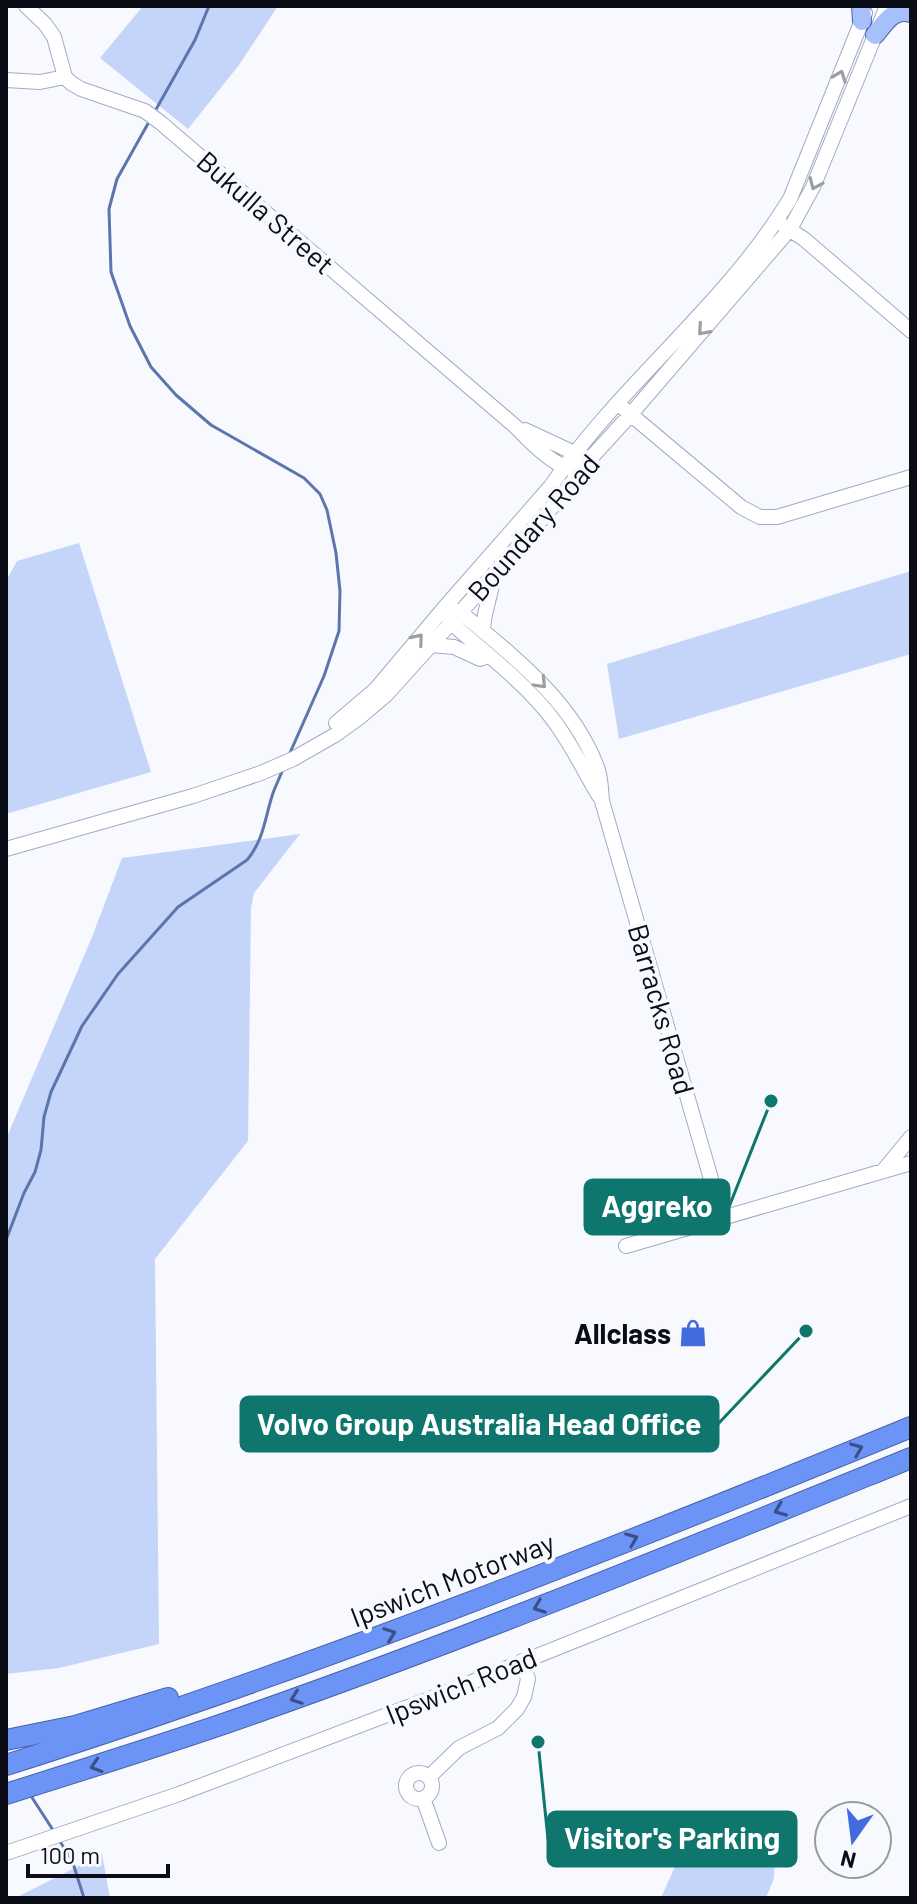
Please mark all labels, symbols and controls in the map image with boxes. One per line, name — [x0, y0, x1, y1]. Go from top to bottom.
one-way arrow — [830, 70, 847, 84]
street label: Bukulla Street — [191, 143, 341, 281]
one-way arrow — [808, 175, 824, 190]
one-way arrow — [698, 321, 712, 336]
street label: Boundary Road — [460, 447, 606, 607]
one-way arrow — [408, 634, 423, 649]
one-way arrow — [532, 674, 546, 688]
street label: Barracks Road — [621, 920, 703, 1098]
callout: Aggreko — [585, 1180, 729, 1234]
text: Aggreko — [601, 1187, 713, 1223]
place label: Allclass — [574, 1316, 671, 1350]
shop icon: Allclass — [678, 1318, 708, 1348]
callout: Volvo Group Australia Head Office — [241, 1397, 718, 1451]
text: Volvo Group Australia Head Office — [257, 1405, 701, 1441]
one-way arrow — [849, 1443, 863, 1459]
one-way arrow — [774, 1500, 788, 1517]
street label: Ipswich Motorway — [345, 1524, 559, 1634]
one-way arrow — [624, 1532, 638, 1549]
one-way arrow — [533, 1597, 547, 1613]
one-way arrow — [382, 1627, 396, 1643]
street label: Ipswich Road — [381, 1639, 541, 1731]
one-way arrow — [289, 1688, 303, 1705]
one-way arrow — [90, 1756, 104, 1772]
north arrow — [813, 1800, 893, 1880]
callout: Visitor's Parking — [548, 1812, 796, 1866]
text: Visitor's Parking — [564, 1819, 780, 1855]
scale bar — [28, 1828, 168, 1878]
text: 100 m — [40, 1840, 100, 1869]
text: N — [838, 1846, 858, 1875]

